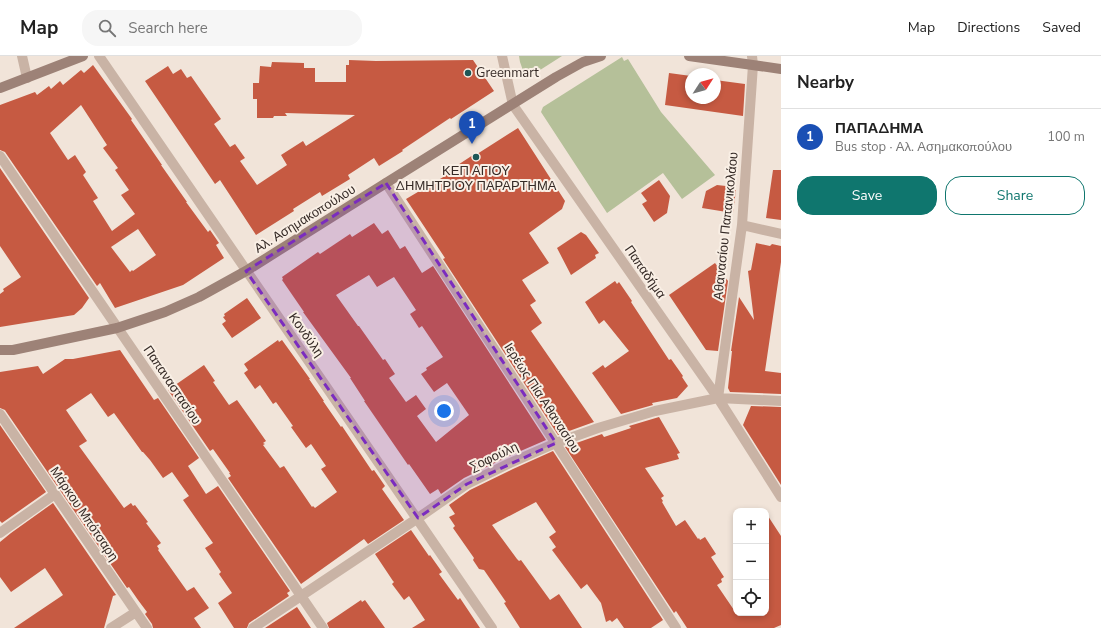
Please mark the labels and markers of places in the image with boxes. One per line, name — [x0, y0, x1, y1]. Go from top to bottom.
place label: Greenmart — [476, 64, 539, 82]
marker: Greenmart — [463, 68, 473, 78]
pin: 1 — [459, 111, 485, 144]
marker: ΚΕΠ ΑΓΙΟΥ ΔΗΜΗΤΡΙΟΥ ΠΑΡΑΡΤΗΜΑ — [471, 152, 481, 162]
place label: ΚΕΠ ΑΓΙΟΥ ΔΗΜΗΤΡΙΟΥ ΠΑΡΑΡΤΗΜΑ — [396, 162, 557, 195]

